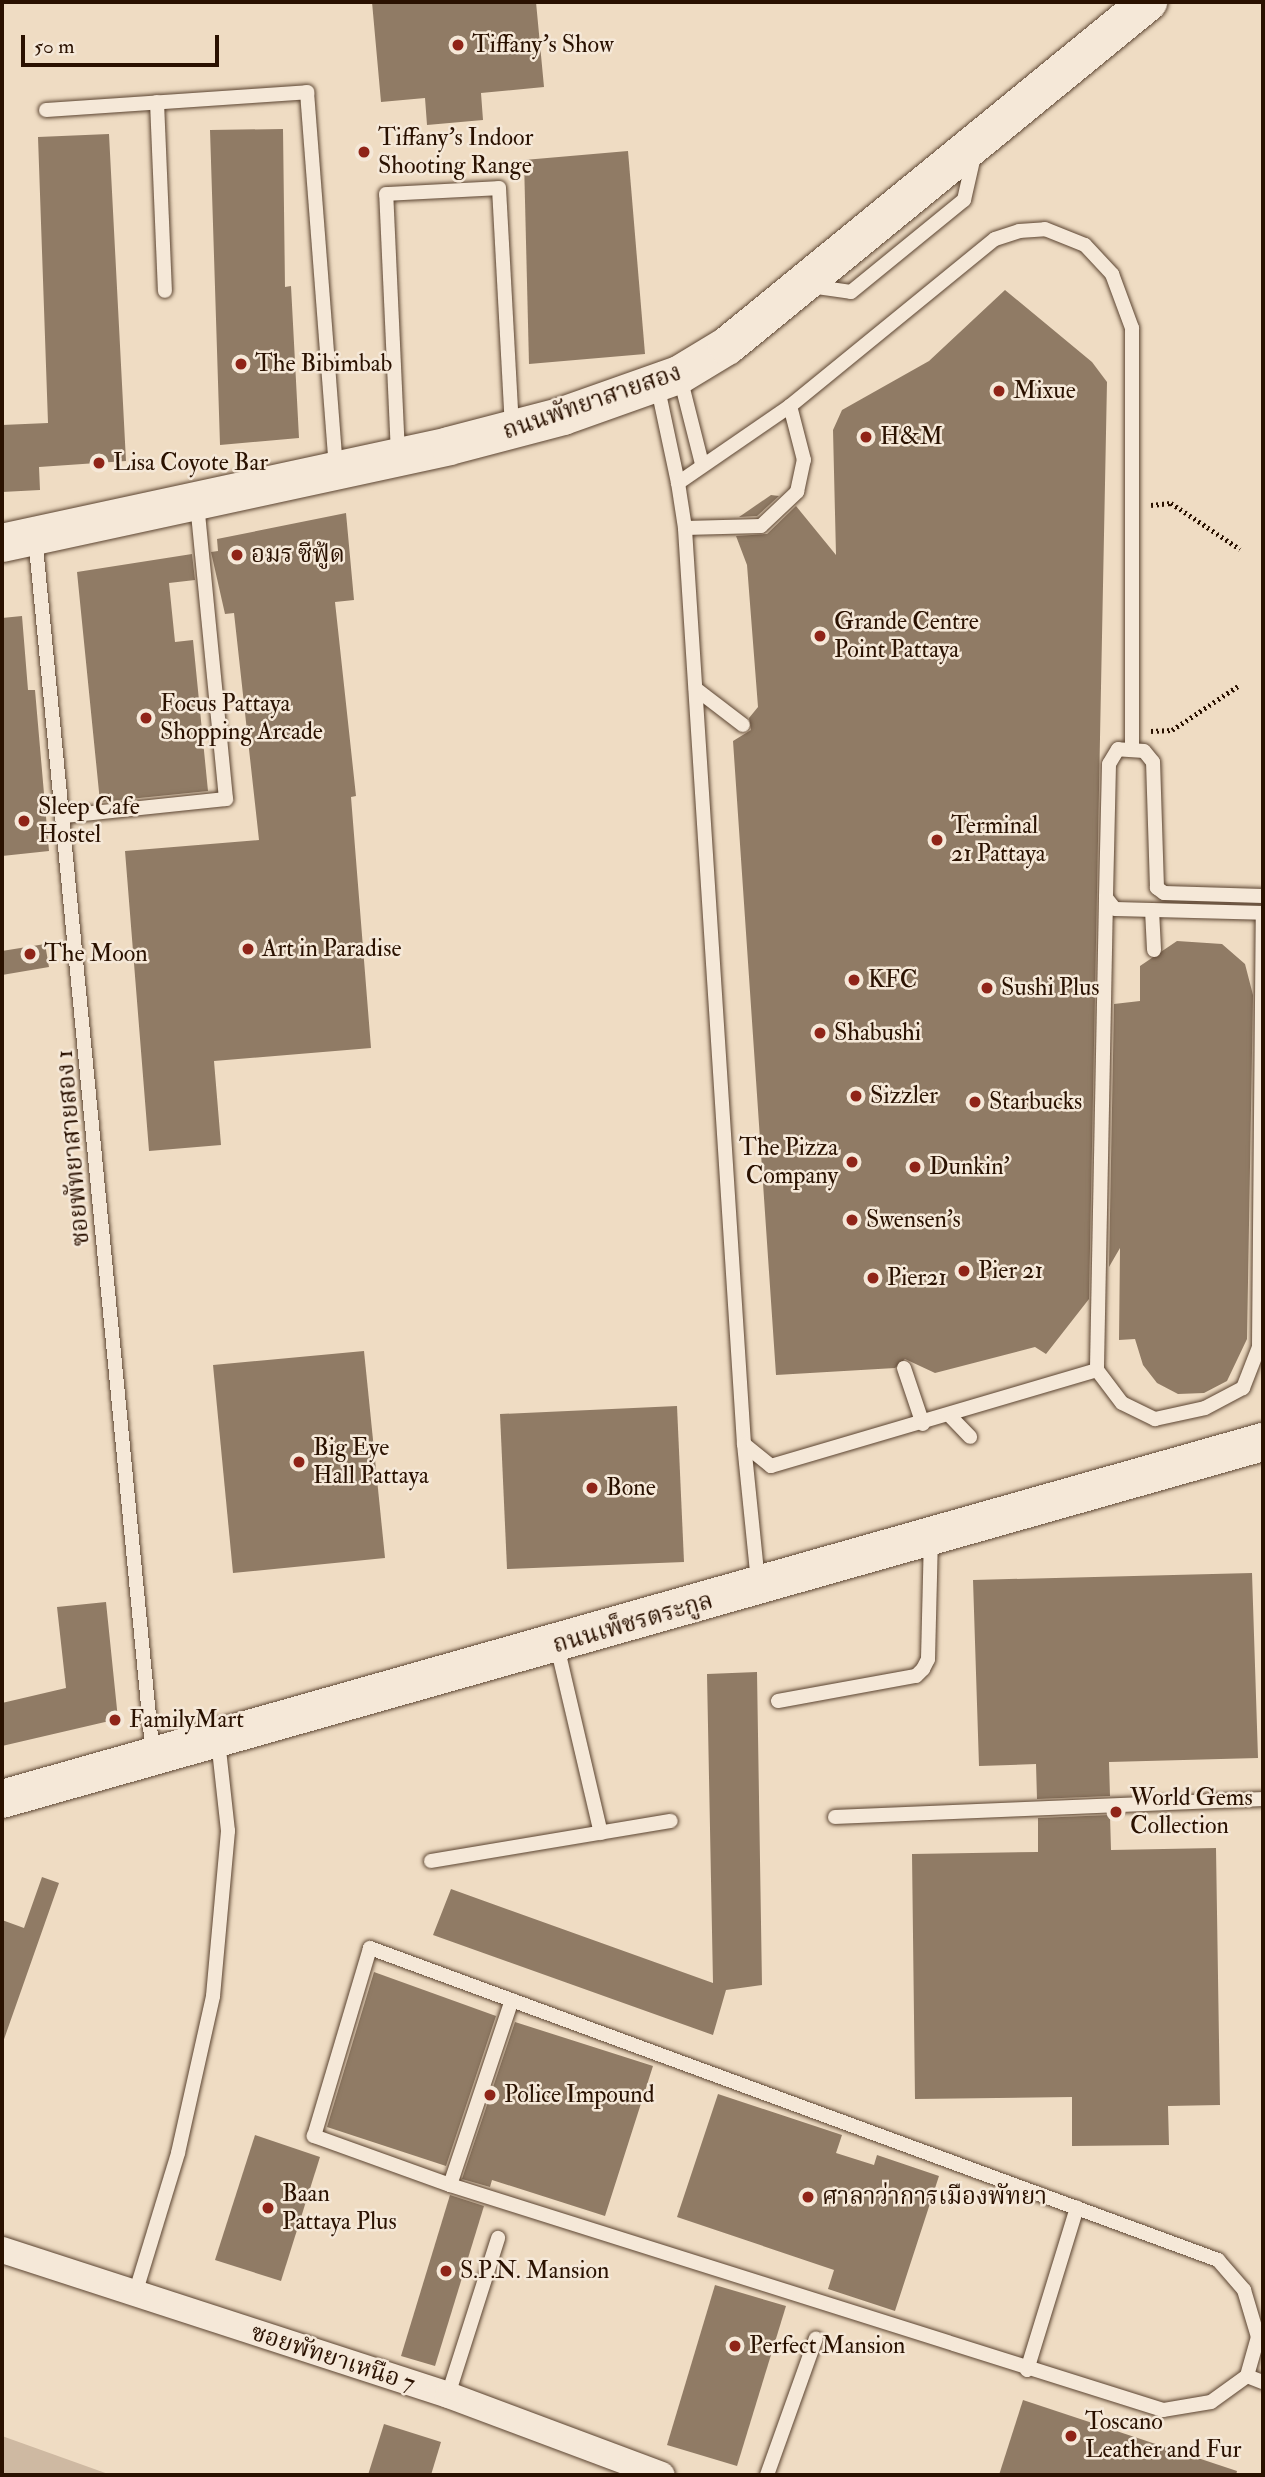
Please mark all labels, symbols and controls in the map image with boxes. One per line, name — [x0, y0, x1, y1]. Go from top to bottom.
scale bar — [24, 21, 222, 65]
place label: Tiffany's Show — [472, 31, 614, 59]
text: 50 m — [34, 33, 75, 60]
marker: Tiffany's Show — [450, 37, 466, 53]
place label: Tiffany's Indoor Shooting Range — [378, 124, 534, 180]
marker: Tiffany's Indoor Shooting Range — [356, 144, 372, 160]
place label: The Bibimbab — [255, 350, 392, 378]
marker: The Bibimbab — [233, 356, 249, 372]
street label: ถนนพัทยาสายสอง — [499, 358, 685, 446]
place label: Mixue — [1013, 377, 1076, 405]
marker: Mixue — [991, 383, 1007, 399]
place label: H&M — [880, 423, 943, 451]
marker: H&M — [858, 429, 874, 445]
place label: Lisa Coyote Bar — [113, 449, 268, 477]
marker: Lisa Coyote Bar — [91, 455, 107, 471]
place label: อมร ซีฟู้ด — [251, 541, 345, 569]
marker: อมร ซีฟู้ด — [229, 547, 245, 563]
place label: Grande Centre Point Pattaya — [834, 608, 979, 664]
marker: Grande Centre Point Pattaya — [812, 628, 828, 644]
place label: Focus Pattaya Shopping Arcade — [160, 690, 323, 746]
marker: Focus Pattaya Shopping Arcade — [138, 710, 154, 726]
place label: Sleep Cafe Hostel — [38, 793, 140, 849]
place label: Terminal 21 Pattaya — [951, 812, 1046, 868]
marker: Sleep Cafe Hostel — [16, 813, 32, 829]
marker: Terminal 21 Pattaya — [929, 832, 945, 848]
place label: Art in Paradise — [262, 935, 401, 963]
place label: The Moon — [44, 940, 148, 968]
marker: Art in Paradise — [240, 941, 256, 957]
marker: The Moon — [22, 946, 38, 962]
place label: KFC — [868, 966, 917, 994]
marker: KFC — [846, 972, 862, 988]
place label: Sushi Plus — [1001, 974, 1100, 1002]
marker: Sushi Plus — [979, 980, 995, 996]
place label: Shabushi — [834, 1019, 921, 1047]
marker: Shabushi — [812, 1025, 828, 1041]
street label: ซอยพัทยาสายสอง 1 — [50, 1049, 96, 1247]
place label: Sizzler — [870, 1082, 938, 1110]
marker: Sizzler — [848, 1088, 864, 1104]
place label: Starbucks — [989, 1088, 1082, 1116]
marker: Starbucks — [967, 1094, 983, 1110]
place label: The Pizza Company — [739, 1134, 838, 1190]
place label: Dunkin' — [929, 1153, 1010, 1181]
marker: The Pizza Company — [844, 1154, 860, 1170]
marker: Dunkin' — [907, 1159, 923, 1175]
place label: Swensen's — [866, 1206, 961, 1234]
marker: Swensen's — [844, 1212, 860, 1228]
place label: Pier 21 — [978, 1257, 1043, 1285]
marker: Pier 21 — [956, 1263, 972, 1279]
place label: Pier21 — [887, 1264, 947, 1292]
marker: Pier21 — [865, 1270, 881, 1286]
place label: Big Eye Hall Pattaya — [313, 1434, 429, 1490]
marker: Big Eye Hall Pattaya — [291, 1454, 307, 1470]
place label: Bone — [606, 1474, 656, 1502]
marker: Bone — [584, 1480, 600, 1496]
street label: ถนนเพ็ชรตระกูล — [549, 1586, 717, 1660]
place label: FamilyMart — [129, 1706, 244, 1734]
marker: FamilyMart — [107, 1712, 123, 1728]
place label: World Gems Collection — [1130, 1784, 1253, 1840]
marker: World Gems Collection — [1108, 1804, 1124, 1820]
place label: Police Impound — [504, 2081, 654, 2109]
marker: Police Impound — [482, 2087, 498, 2103]
place label: Baan Pattaya Plus — [282, 2180, 397, 2236]
place label: ศาลาว่าการเมืองพัทยา — [822, 2183, 1047, 2211]
marker: ศาลาว่าการเมืองพัทยา — [800, 2189, 816, 2205]
marker: Baan Pattaya Plus — [260, 2200, 276, 2216]
place label: S.P.N. Mansion — [460, 2257, 609, 2285]
marker: S.P.N. Mansion — [438, 2263, 454, 2279]
street label: ซอยพัทยาเหนือ 7 — [247, 2318, 419, 2398]
place label: Perfect Mansion — [749, 2332, 905, 2360]
marker: Perfect Mansion — [727, 2338, 743, 2354]
place label: Toscano Leather and Fur — [1085, 2408, 1242, 2464]
marker: Toscano Leather and Fur — [1063, 2428, 1079, 2444]

